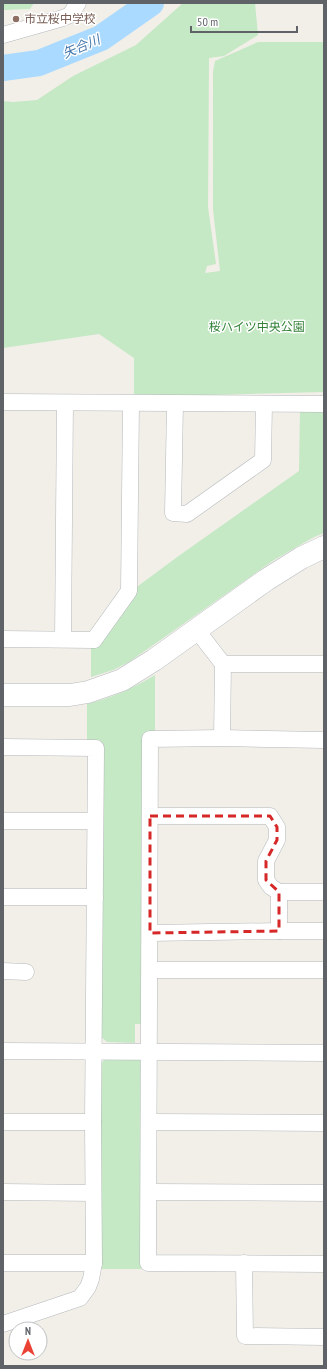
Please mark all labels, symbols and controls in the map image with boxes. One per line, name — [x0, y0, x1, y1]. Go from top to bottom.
scale bar — [191, 8, 297, 34]
place label: 市立桜中学校 — [24, 11, 96, 26]
marker: 市立桜中学校 — [11, 14, 21, 24]
text: 50 m — [197, 14, 218, 29]
water label: 矢合川 — [60, 30, 104, 62]
park label: 桜ハイツ中央公園 — [209, 319, 305, 334]
north arrow — [8, 1321, 48, 1361]
text: N — [25, 1324, 31, 1338]

